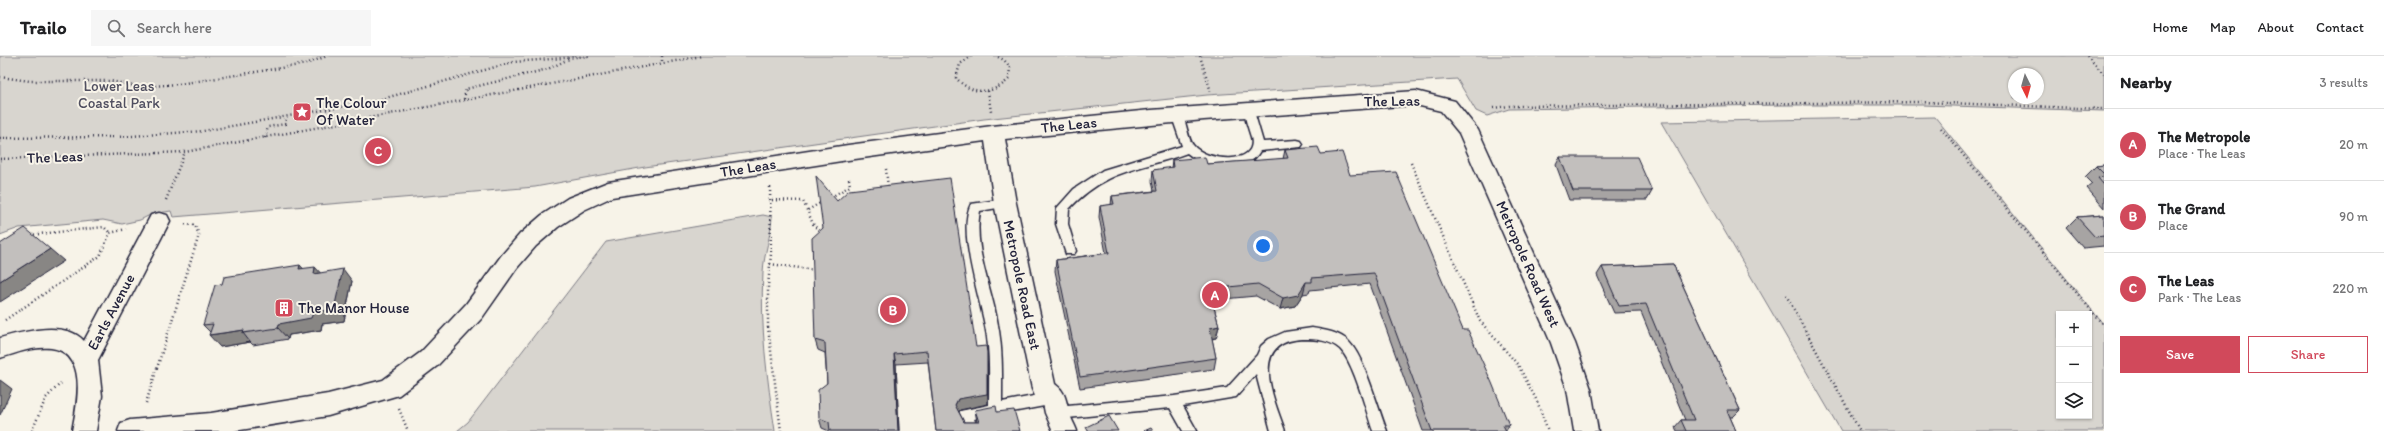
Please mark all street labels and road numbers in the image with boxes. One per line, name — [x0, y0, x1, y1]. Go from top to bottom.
street label: The Leas — [1364, 92, 1421, 110]
street label: The Leas — [1040, 113, 1098, 137]
street label: The Leas — [27, 147, 84, 167]
street label: The Leas — [719, 155, 777, 181]
street label: Metropole Road West — [1492, 198, 1564, 330]
street label: Metropole Road East — [999, 218, 1045, 352]
street label: Earls Avenue — [83, 271, 139, 353]

